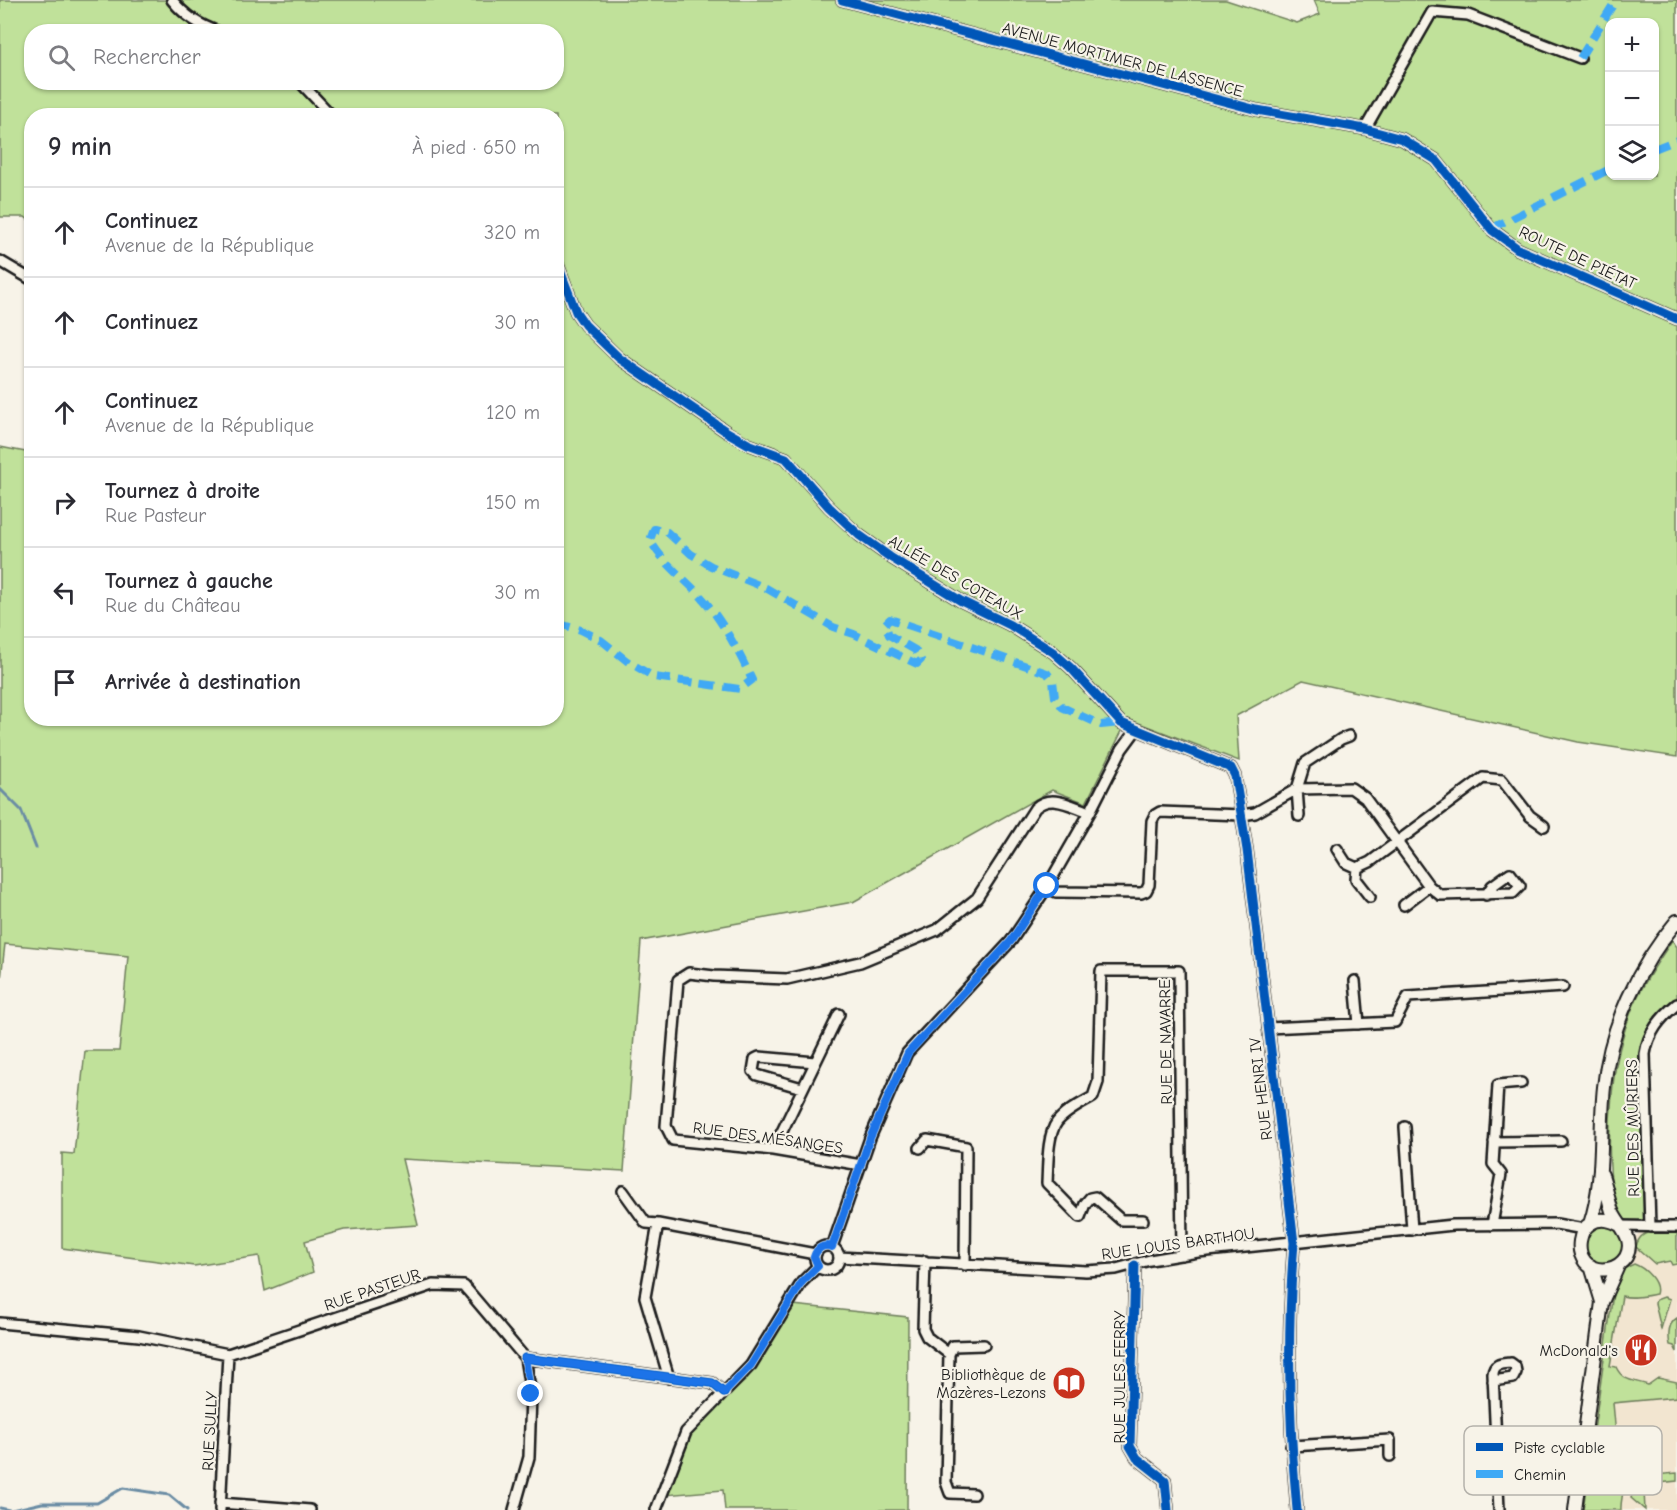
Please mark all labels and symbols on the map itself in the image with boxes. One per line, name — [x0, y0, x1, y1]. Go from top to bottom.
street label: AVENUE MORTIMER DE LASSENCE — [1000, 19, 1246, 101]
street label: ROUTE DE PIÉTAT — [1516, 222, 1640, 293]
street label: ALLÉE DES COTEAUX — [885, 531, 1027, 624]
route start — [1033, 872, 1059, 898]
street label: RUE DE NAVARRE — [1156, 979, 1176, 1105]
street label: RUE HENRI IV — [1246, 1036, 1276, 1141]
street label: RUE DES MÛRIERS — [1622, 1059, 1643, 1197]
street label: RUE DES MÉSANGES — [692, 1118, 844, 1157]
street label: RUE LOUIS BARTHOU — [1100, 1224, 1256, 1264]
street label: RUE PASTEUR — [322, 1265, 423, 1315]
street label: RUE JULES FERRY — [1111, 1310, 1129, 1444]
restaurant icon: McDonald's — [1623, 1332, 1659, 1368]
place label: McDonald's — [1539, 1342, 1618, 1360]
library icon: Bibliothèque de Mazères-Lezons — [1051, 1365, 1087, 1401]
place label: Bibliothèque de Mazères-Lezons — [936, 1366, 1046, 1402]
route end — [517, 1380, 543, 1406]
street label: RUE SULLY — [199, 1390, 221, 1471]
legend — [1464, 1426, 1662, 1495]
text: Piste cyclable — [1514, 1439, 1605, 1457]
text: Chemin — [1514, 1466, 1566, 1484]

